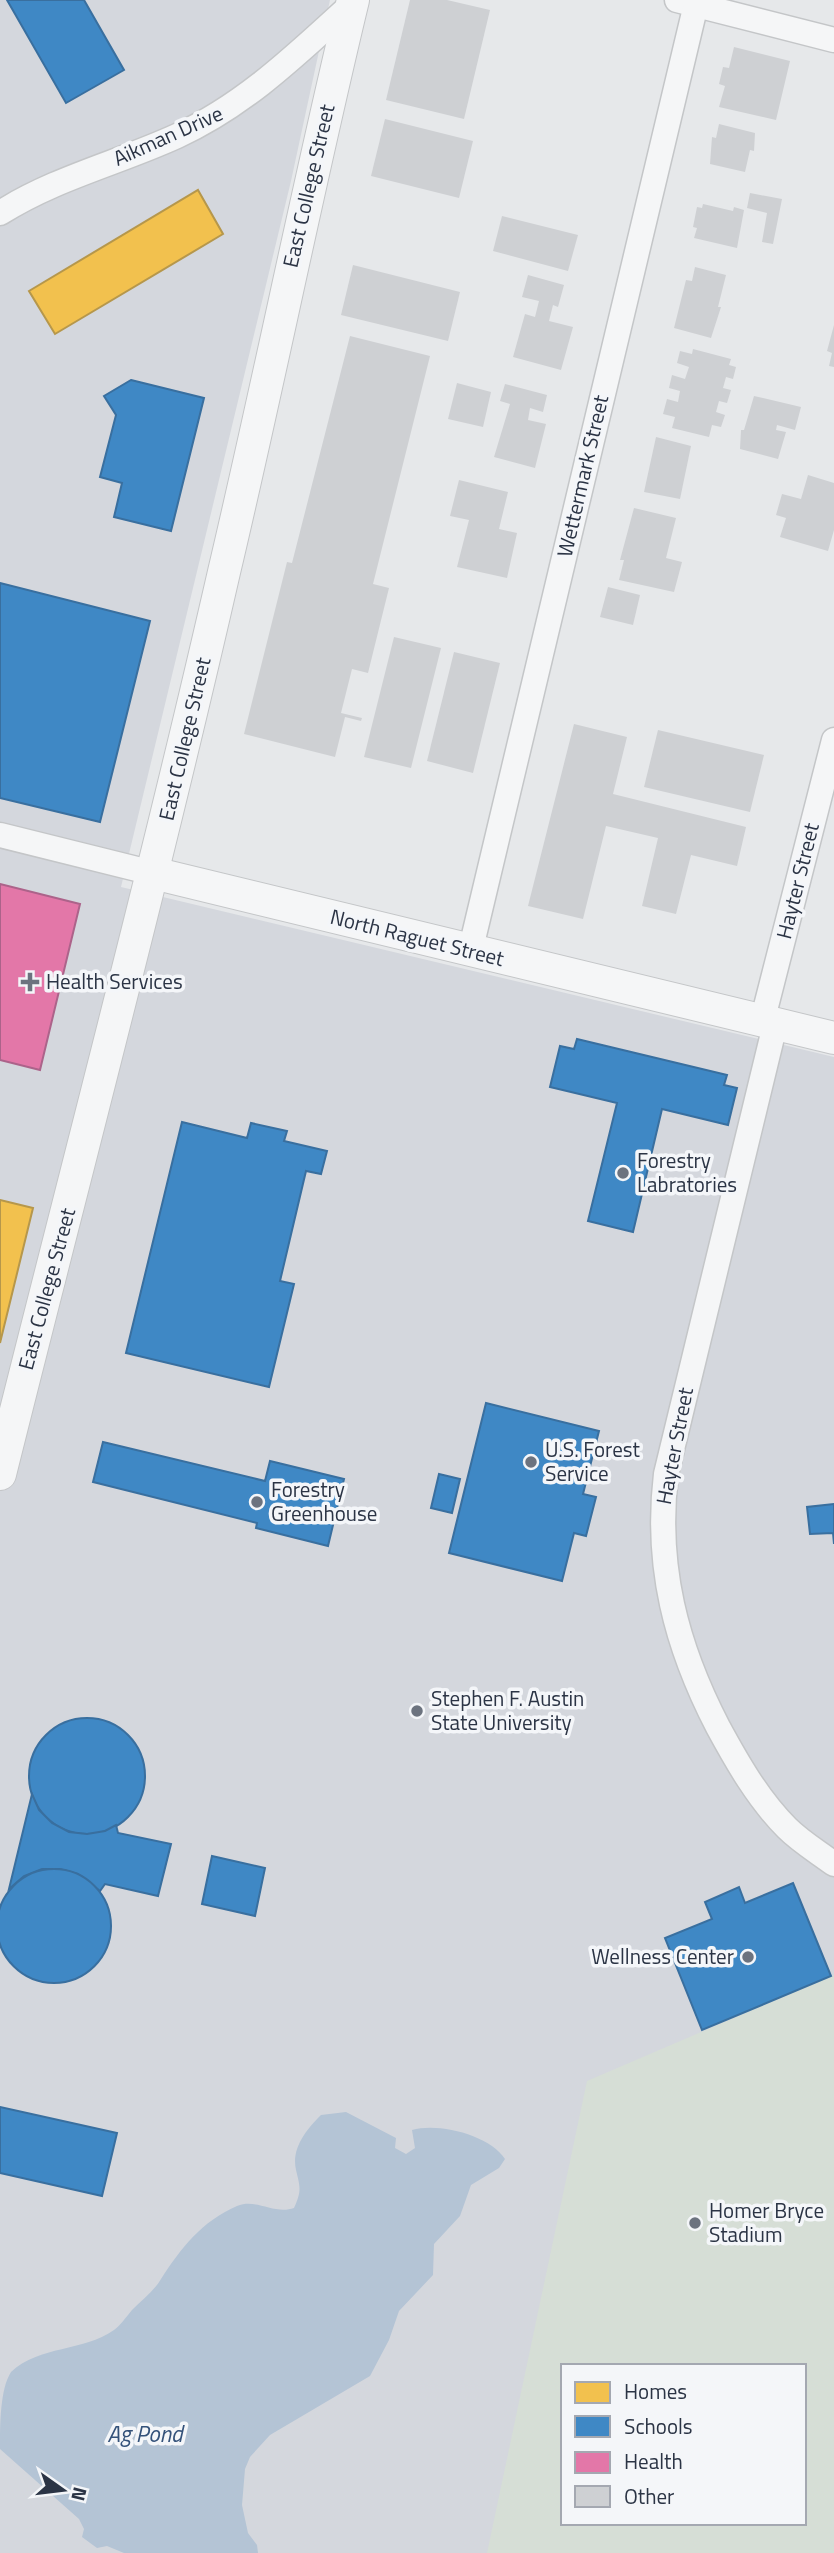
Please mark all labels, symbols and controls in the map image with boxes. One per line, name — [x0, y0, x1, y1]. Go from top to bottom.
street label: Aikman Drive — [108, 97, 228, 174]
street label: East College Street — [274, 100, 343, 271]
street label: Wettermark Street — [548, 391, 616, 560]
street label: East College Street — [150, 653, 219, 824]
street label: Hayter Street — [767, 819, 827, 942]
street label: North Raguet Street — [327, 900, 508, 974]
place label: Health Services — [46, 965, 183, 997]
marker: Health Services — [20, 972, 40, 992]
place label: Forestry Labratories — [637, 1144, 737, 1200]
marker: Forestry Labratories — [615, 1165, 631, 1181]
street label: East College Street — [9, 1204, 83, 1373]
street label: Hayter Street — [647, 1384, 701, 1507]
place label: U.S. Forest Service — [545, 1433, 641, 1489]
marker: U.S. Forest Service — [523, 1454, 539, 1470]
place label: Forestry Greenhouse — [271, 1473, 377, 1529]
marker: Forestry Greenhouse — [249, 1494, 265, 1510]
place label: Stephen F. Austin State University — [431, 1682, 584, 1738]
marker: Stephen F. Austin State University — [409, 1703, 425, 1719]
place label: Wellness Center — [591, 1940, 734, 1972]
marker: Wellness Center — [740, 1949, 756, 1965]
place label: Homer Bryce Stadium — [709, 2194, 824, 2250]
marker: Homer Bryce Stadium — [687, 2215, 703, 2231]
legend — [561, 2364, 806, 2525]
text: Homes — [624, 2375, 687, 2407]
text: Schools — [624, 2410, 693, 2442]
water label: Ag Pond — [107, 2416, 185, 2451]
text: Health — [624, 2445, 683, 2477]
north arrow — [28, 2455, 98, 2525]
text: Other — [624, 2480, 674, 2512]
text: N — [64, 2484, 96, 2504]

